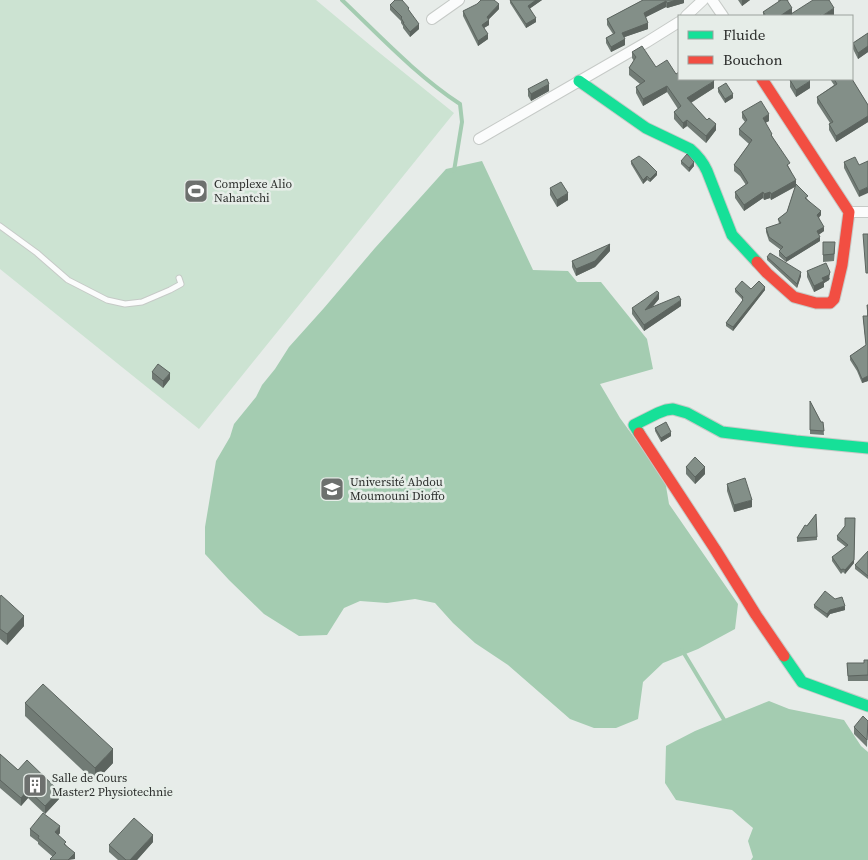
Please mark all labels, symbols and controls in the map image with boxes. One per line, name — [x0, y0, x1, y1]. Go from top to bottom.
legend — [678, 15, 853, 80]
text: Fluide — [723, 24, 766, 45]
text: Bouchon — [723, 49, 783, 70]
place label: Complexe Alio Nahantchi — [214, 176, 292, 206]
sports icon: Complexe Alio Nahantchi — [183, 178, 209, 204]
place label: Université Abdou Moumouni Dioffo — [350, 474, 445, 504]
school or university icon: Université Abdou Moumouni Dioffo — [319, 476, 345, 502]
place label: Salle de Cours Master2 Physiotechnie — [52, 770, 173, 800]
building icon: Salle de Cours Master2 Physiotechnie — [22, 772, 48, 798]

